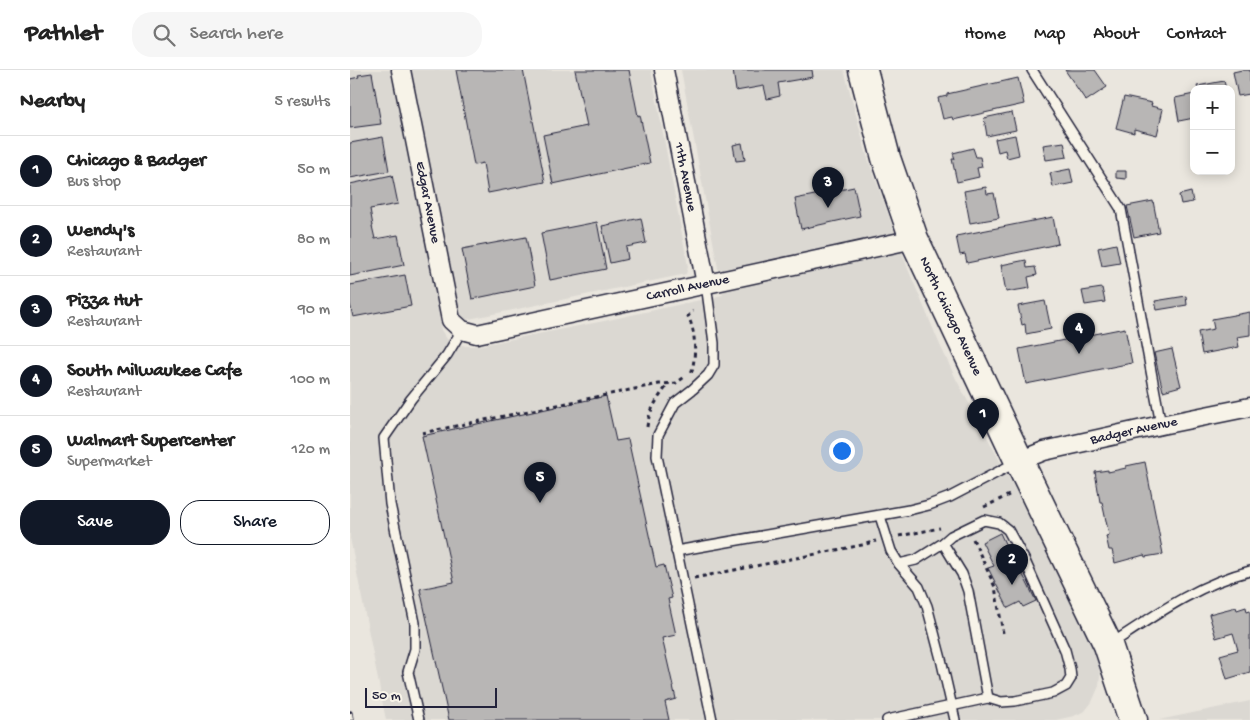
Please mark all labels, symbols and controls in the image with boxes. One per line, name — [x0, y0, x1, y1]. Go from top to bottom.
search box — [132, 12, 482, 57]
text: Pathlet — [25, 20, 102, 49]
icon: search — [150, 21, 178, 49]
text: Search here — [190, 23, 283, 46]
text: Home — [964, 24, 1006, 45]
text: Map — [1034, 24, 1065, 45]
text: About — [1093, 24, 1139, 45]
text: Contact — [1167, 24, 1225, 45]
map controls — [1190, 85, 1235, 175]
button: + — [1190, 85, 1235, 130]
text: Nearby — [20, 90, 85, 115]
text: 5 results — [275, 93, 330, 112]
button: − — [1190, 130, 1235, 175]
street label: 11th Avenue — [670, 140, 700, 214]
text: Chicago & Badger — [67, 150, 206, 173]
street label: Edgar Avenue — [411, 160, 444, 246]
text: 1 — [33, 161, 39, 180]
text: 50 m — [297, 161, 330, 180]
pin: 3 — [812, 167, 844, 208]
text: Bus stop — [67, 173, 121, 192]
text: Wendy's — [67, 220, 134, 243]
text: 2 — [32, 231, 40, 250]
text: 80 m — [297, 231, 330, 250]
text: Restaurant — [67, 243, 141, 262]
street label: North Chicago Avenue — [915, 254, 986, 379]
street label: Carroll Avenue — [645, 271, 731, 305]
text: Pizza Hut — [67, 290, 141, 313]
text: 3 — [32, 301, 40, 320]
text: 90 m — [298, 301, 330, 320]
text: Restaurant — [67, 313, 141, 332]
pin: 4 — [1063, 313, 1095, 354]
text: South Milwaukee Cafe — [67, 360, 242, 383]
text: 4 — [32, 371, 40, 390]
text: 100 m — [290, 371, 330, 390]
text: Restaurant — [67, 383, 141, 402]
pin: 1 — [967, 398, 999, 439]
street label: Badger Avenue — [1088, 413, 1180, 449]
text: Walmart Supercenter — [67, 430, 234, 453]
your location — [829, 438, 855, 464]
text: 5 — [32, 441, 40, 460]
text: 120 m — [291, 441, 330, 460]
text: Supermarket — [67, 453, 152, 472]
pin: 5 — [524, 462, 556, 503]
button: Save — [20, 500, 170, 545]
button: Share — [180, 500, 330, 545]
pin: 2 — [996, 544, 1028, 585]
scale bar — [365, 685, 498, 708]
text: 50 m — [372, 688, 401, 705]

